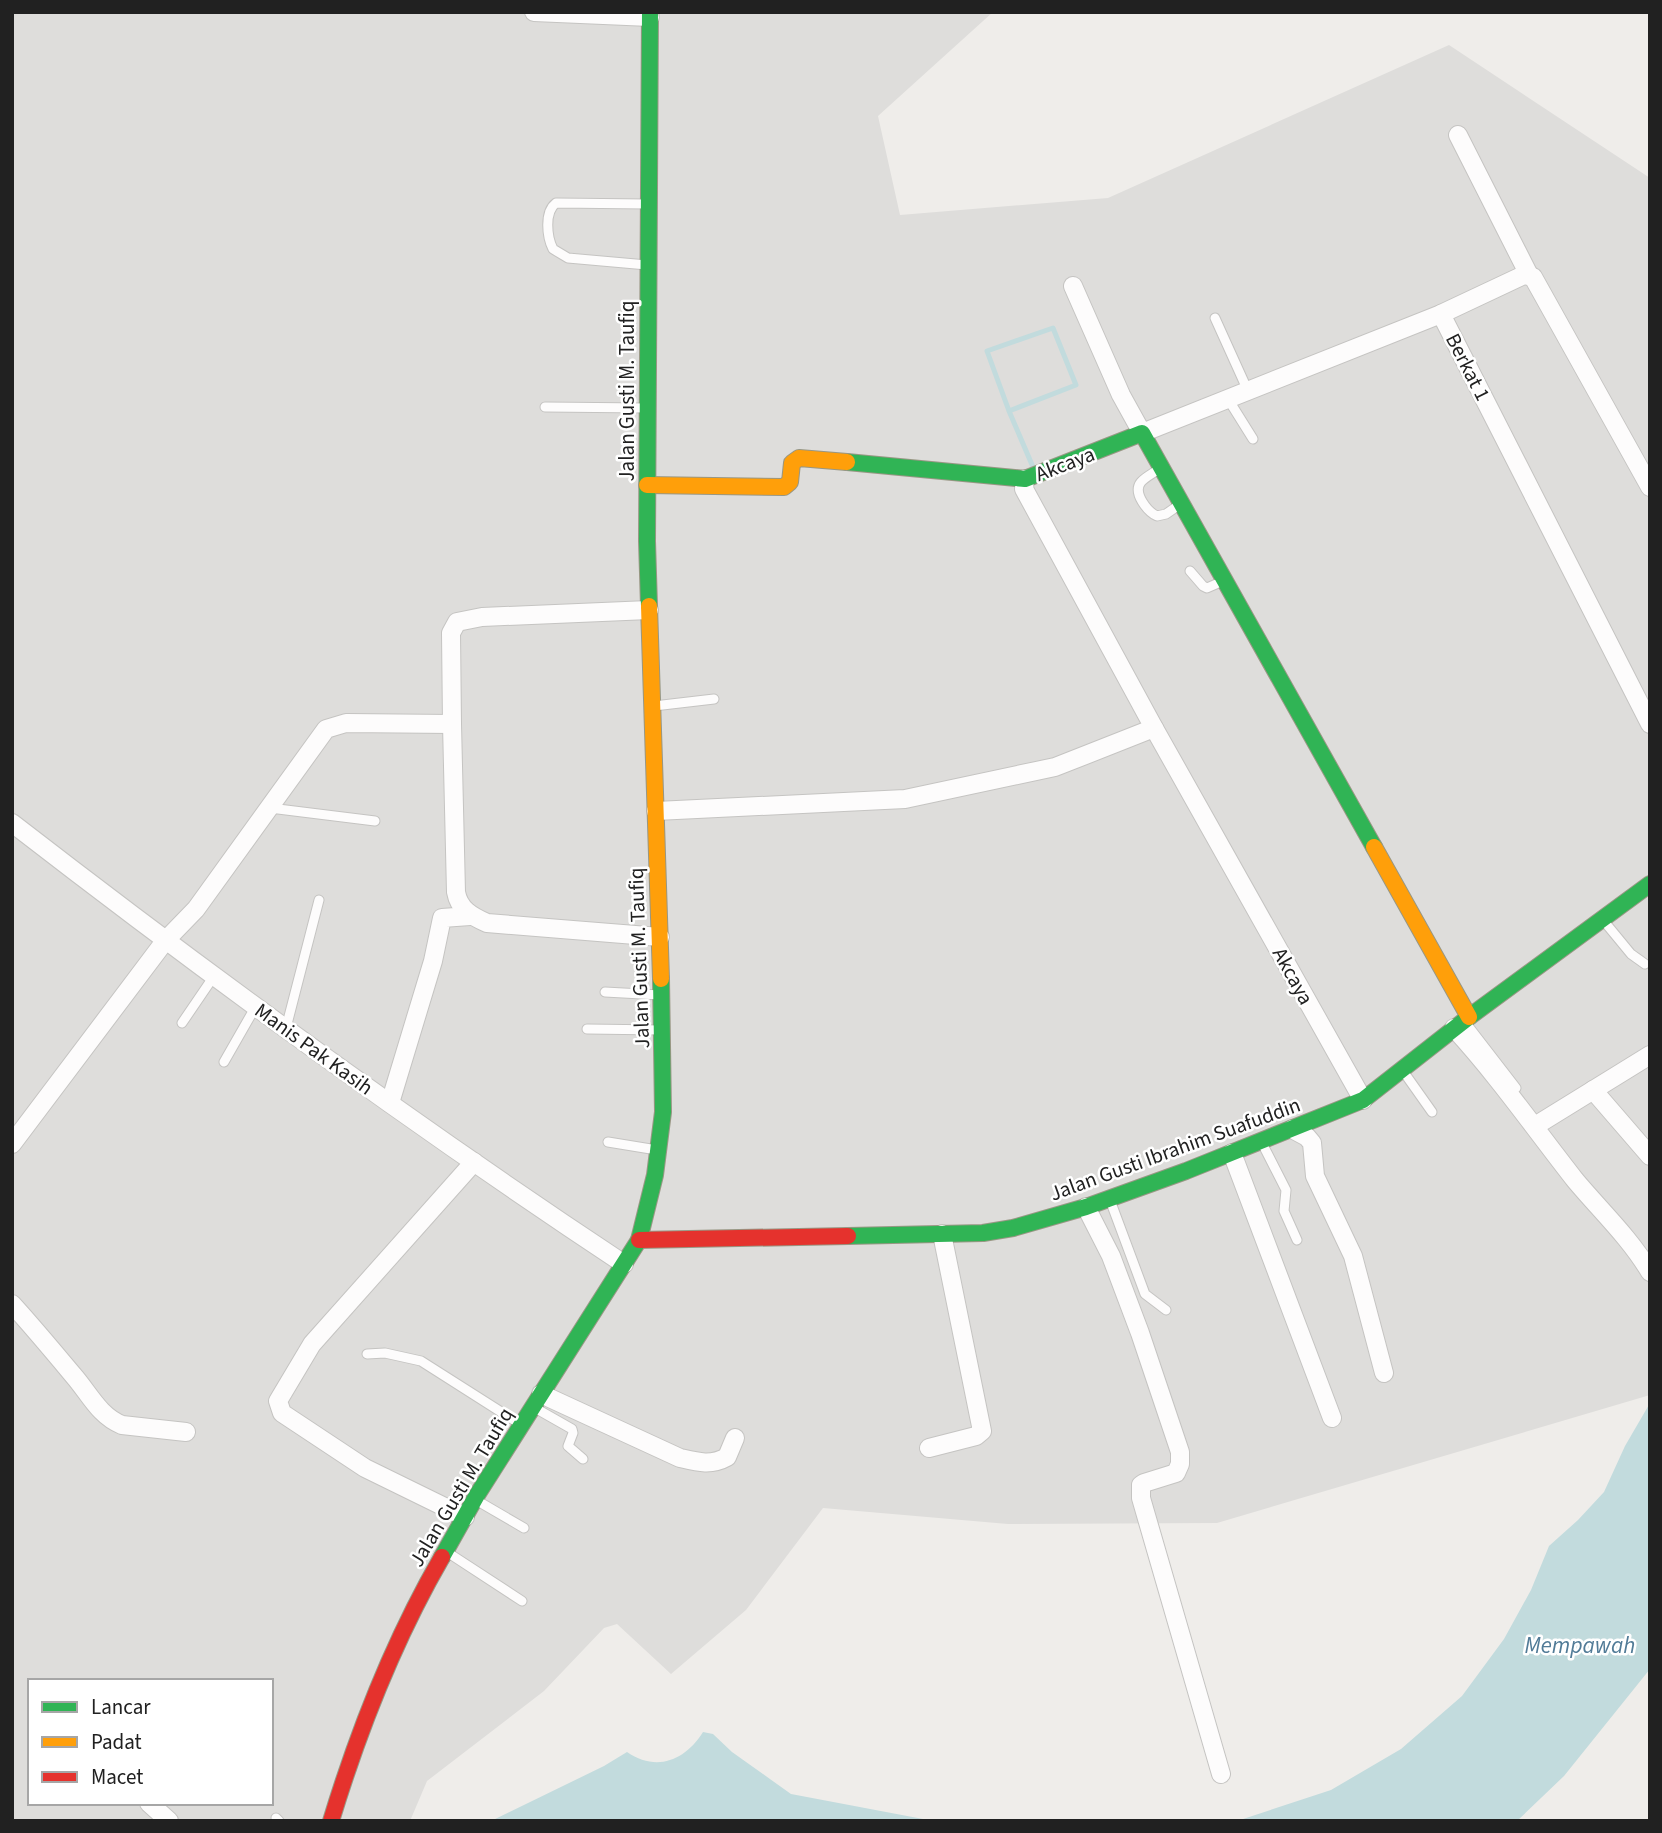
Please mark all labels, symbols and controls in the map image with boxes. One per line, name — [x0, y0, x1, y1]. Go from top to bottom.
street label: Jalan Gusti M. Taufiq — [612, 301, 642, 481]
street label: Berkat 1 — [1438, 328, 1498, 406]
street label: Akcaya — [1031, 439, 1099, 489]
street label: Jalan Gusti M. Taufiq — [621, 867, 657, 1049]
street label: Akcaya — [1265, 942, 1321, 1010]
street label: Manis Pak Kasih — [249, 996, 379, 1102]
street label: Jalan Gusti Ibrahim Suafuddin — [1045, 1090, 1305, 1208]
street label: Jalan Gusti M. Taufiq — [402, 1402, 520, 1572]
water label: Mempawah — [1525, 1629, 1635, 1662]
legend — [28, 1679, 273, 1805]
text: Lancar — [91, 1692, 151, 1722]
text: Padat — [91, 1727, 142, 1757]
text: Macet — [91, 1762, 143, 1792]

